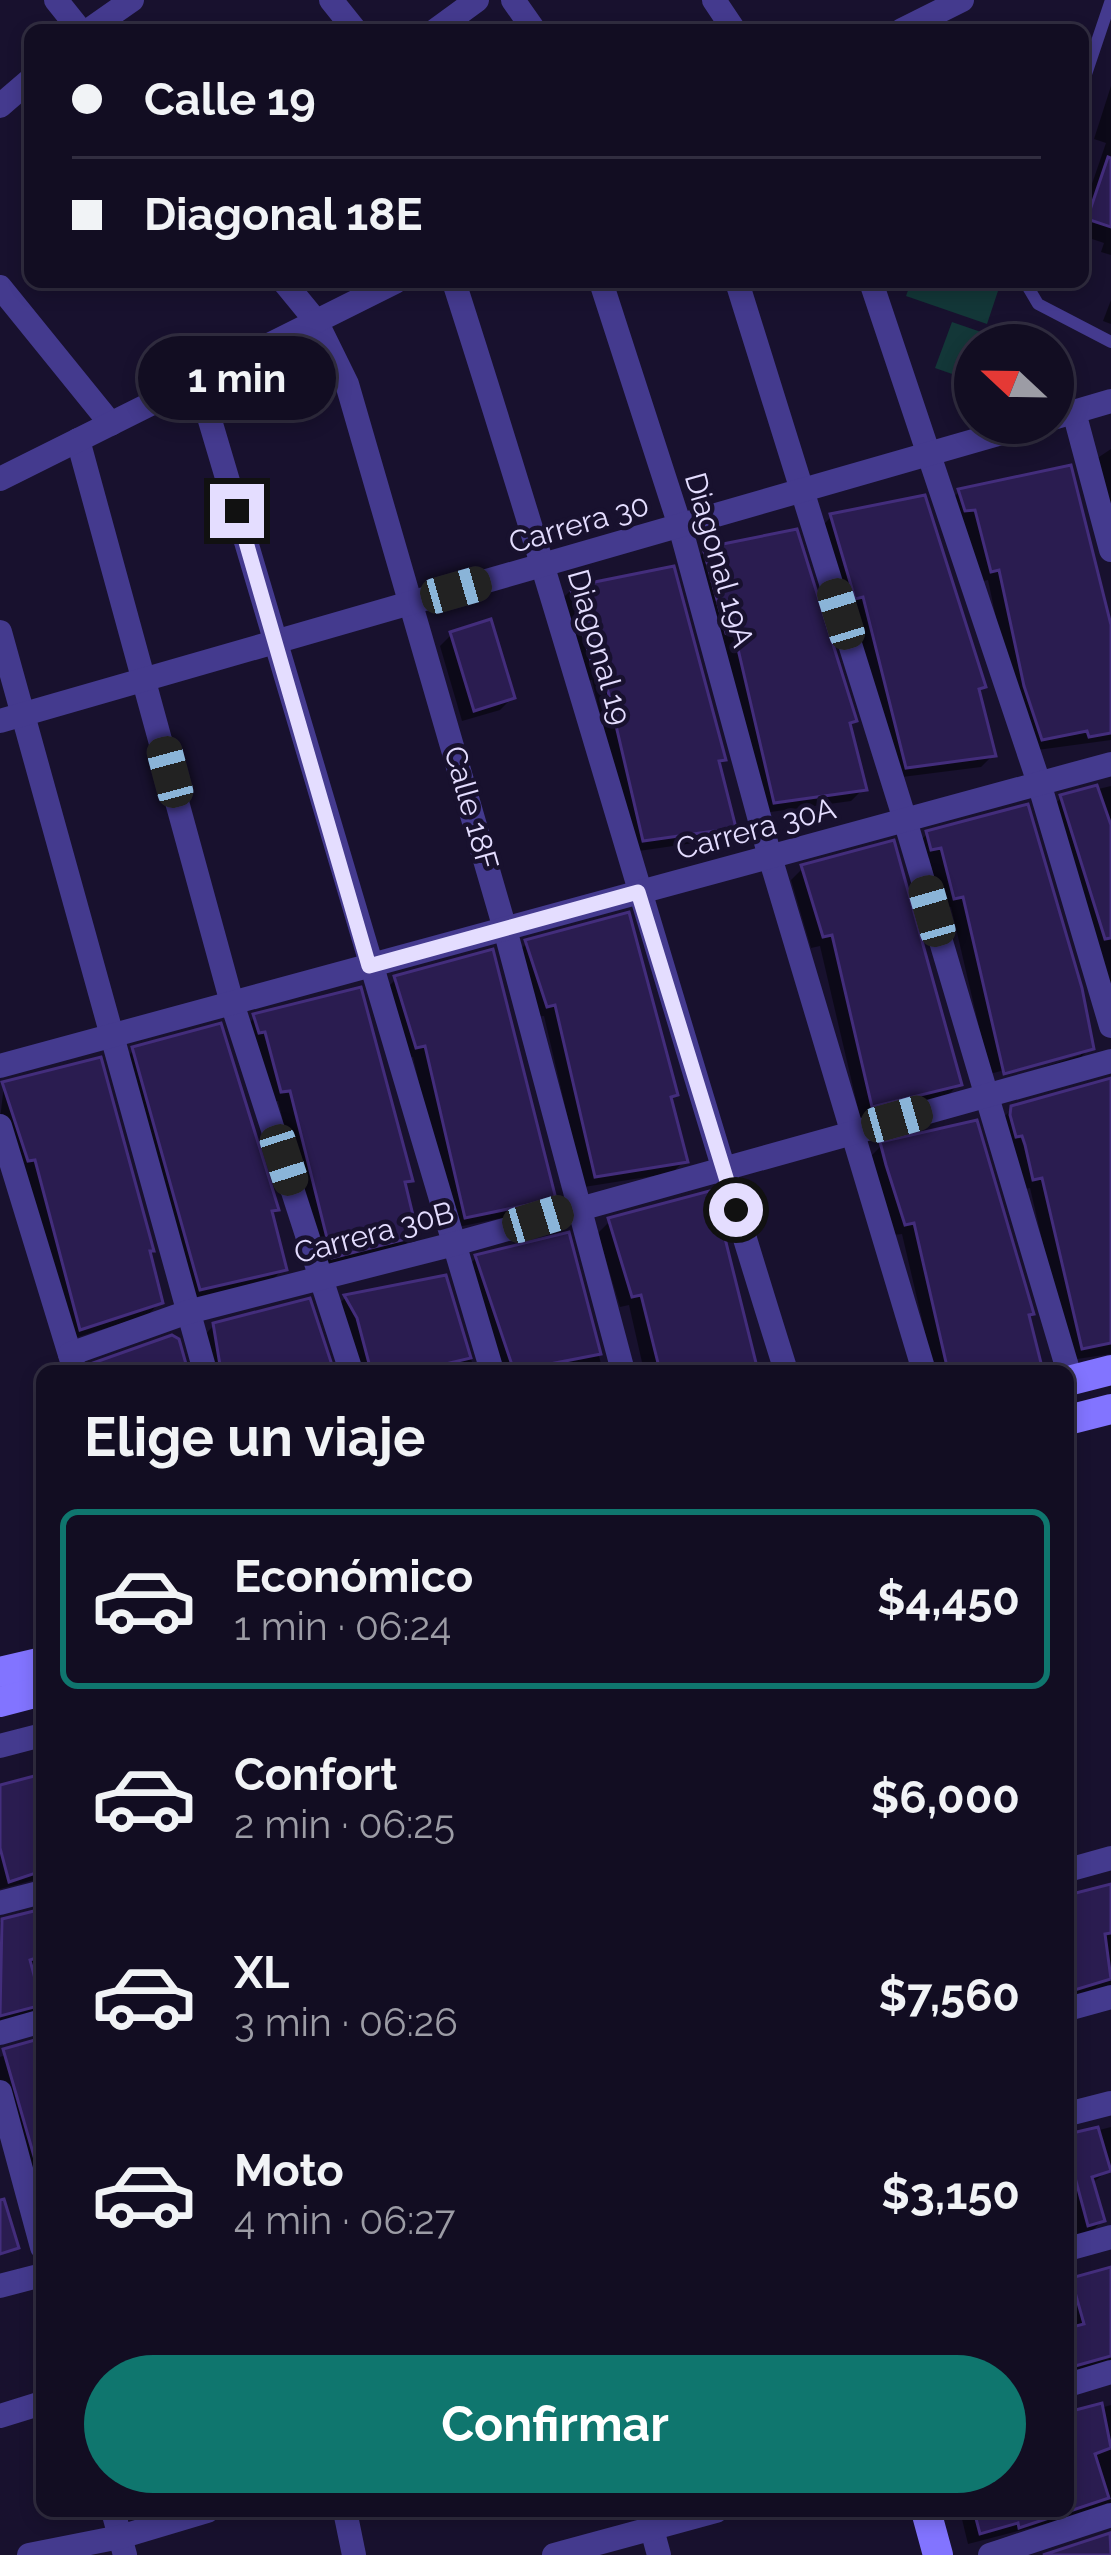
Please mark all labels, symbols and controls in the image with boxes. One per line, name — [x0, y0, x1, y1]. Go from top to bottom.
text: Calle 19 — [144, 73, 316, 126]
text: Diagonal 18E — [144, 188, 423, 241]
north arrow — [954, 324, 1074, 444]
map controls — [954, 324, 1074, 444]
callout: 1 min — [138, 337, 336, 421]
text: 1 min — [188, 355, 286, 401]
street label: Diagonal 19A — [678, 468, 761, 651]
route end — [210, 484, 264, 538]
street label: Carrera 30 — [505, 487, 653, 560]
car — [416, 563, 496, 617]
street label: Diagonal 19 — [561, 565, 638, 729]
car — [813, 574, 869, 654]
car — [143, 733, 197, 811]
street label: Calle 18F — [437, 742, 506, 874]
street label: Carrera 30A — [672, 790, 839, 867]
car — [905, 871, 959, 951]
car — [857, 1092, 937, 1146]
car — [256, 1120, 312, 1200]
route start — [709, 1183, 763, 1237]
car — [498, 1191, 578, 1247]
street label: Carrera 30B — [290, 1194, 458, 1271]
text: Elige un viaje — [84, 1405, 425, 1469]
icon: car — [90, 1545, 198, 1653]
text: Económico — [234, 1550, 473, 1603]
text: $4,450 — [877, 1573, 1020, 1626]
text: 1 min · 06:24 — [234, 1603, 451, 1649]
icon: car — [90, 1743, 198, 1851]
text: Confort — [234, 1748, 397, 1801]
text: $6,000 — [871, 1771, 1020, 1824]
text: 2 min · 06:25 — [234, 1801, 455, 1847]
icon: car — [90, 1941, 198, 2049]
text: XL — [234, 1946, 289, 1999]
text: $7,560 — [878, 1969, 1020, 2022]
text: 3 min · 06:26 — [234, 1999, 458, 2045]
icon: car — [90, 2139, 198, 2247]
text: Moto — [234, 2144, 344, 2197]
text: $3,150 — [881, 2167, 1020, 2220]
text: 4 min · 06:27 — [234, 2197, 455, 2243]
button: Confirmar — [84, 2355, 1026, 2493]

